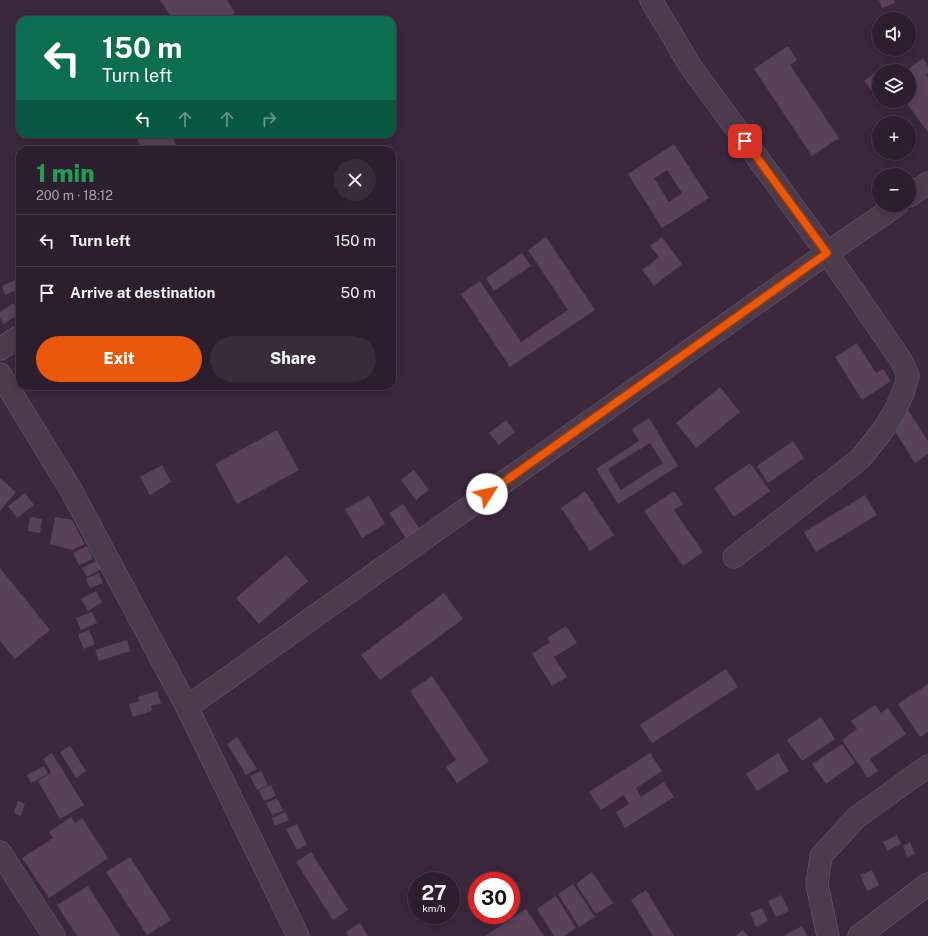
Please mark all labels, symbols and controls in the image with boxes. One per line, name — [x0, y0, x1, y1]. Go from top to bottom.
map controls — [872, 12, 916, 212]
button: sound — [872, 12, 916, 56]
text: 150 m — [102, 31, 182, 64]
icon: left — [36, 32, 88, 84]
button: layers — [872, 64, 916, 108]
text: Turn left — [102, 65, 172, 86]
icon: left — [132, 108, 154, 130]
icon: ahead — [174, 108, 196, 130]
icon: ahead — [216, 108, 238, 130]
icon: right — [258, 108, 280, 130]
button: + — [872, 116, 916, 160]
pin — [728, 124, 762, 158]
icon: arrive — [734, 130, 756, 152]
text: 1 min — [36, 159, 95, 187]
button: close — [334, 159, 376, 201]
button: − — [872, 168, 916, 212]
text: 200 m · 18:12 — [36, 188, 113, 203]
icon: left — [36, 230, 58, 252]
text: Turn left — [70, 232, 131, 249]
text: 150 m — [334, 232, 376, 249]
icon: arrive — [36, 282, 58, 304]
text: Arrive at destination — [70, 284, 215, 301]
text: 50 m — [341, 284, 376, 301]
button: Exit — [36, 336, 202, 382]
button: Share — [210, 336, 376, 382]
position arrow — [466, 473, 508, 515]
speed limit sign: 30 — [468, 872, 520, 924]
text: 27 — [421, 881, 447, 905]
text: km/h — [422, 902, 446, 914]

